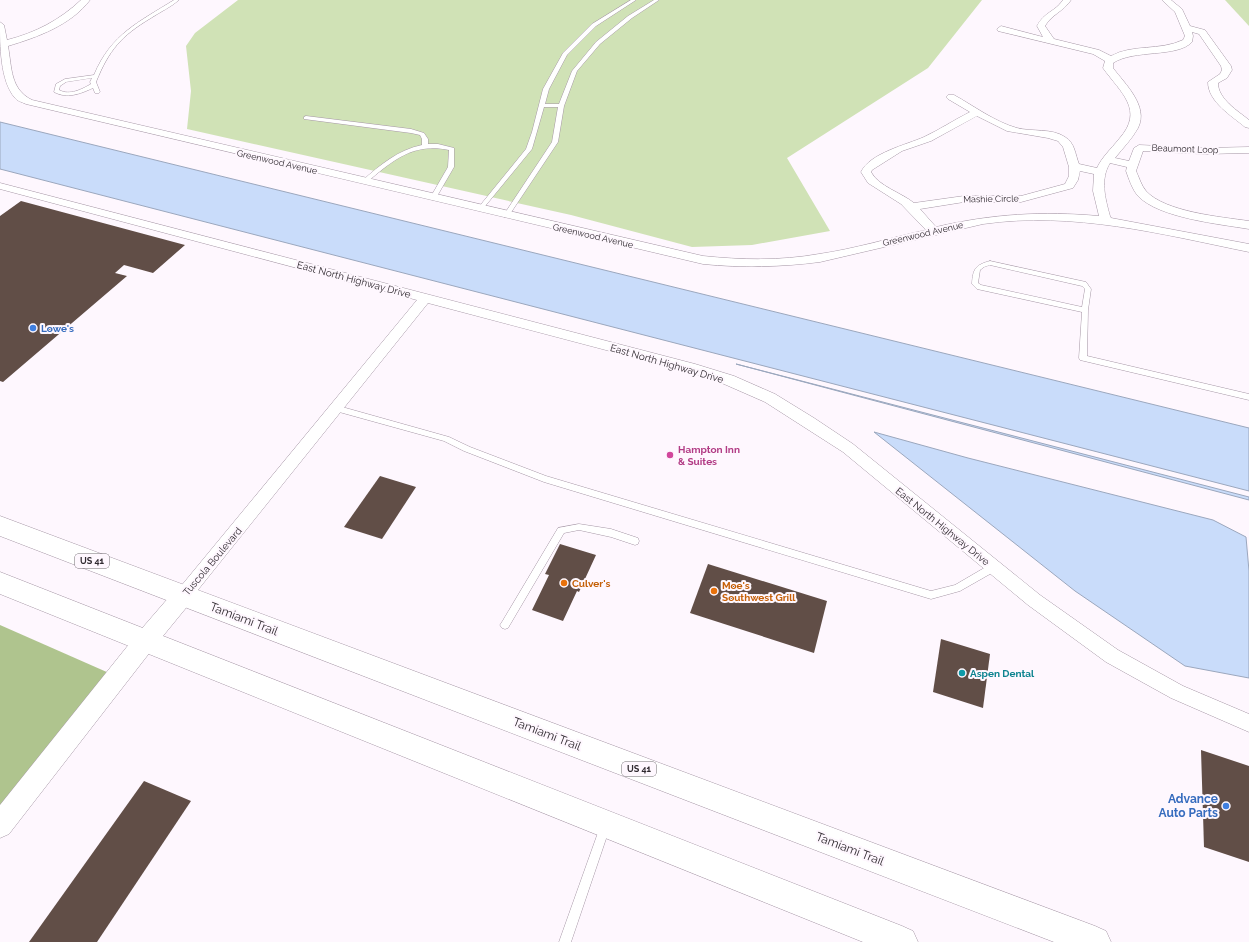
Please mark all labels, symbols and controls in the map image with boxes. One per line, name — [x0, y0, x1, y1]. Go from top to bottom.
street label: Beaumont Loop — [1151, 143, 1219, 155]
street label: Greenwood Avenue — [236, 148, 319, 176]
street label: Mashie Circle — [963, 194, 1020, 204]
street label: Greenwood Avenue — [882, 220, 965, 248]
street label: Greenwood Avenue — [552, 222, 635, 250]
street label: East North Highway Drive — [296, 259, 412, 300]
marker: Lowe's — [28, 323, 38, 333]
place label: Lowe's — [41, 323, 74, 334]
street label: East North Highway Drive — [609, 342, 725, 385]
place label: Hampton Inn & Suites — [678, 444, 740, 467]
marker: Hampton Inn & Suites — [665, 450, 675, 460]
street label: East North Highway Drive — [894, 485, 992, 568]
street label: Tuscola Boulevard — [181, 525, 244, 598]
road number: US 41 — [75, 554, 109, 568]
marker: Culver's — [559, 578, 569, 588]
place label: Culver's — [572, 578, 610, 589]
place label: Moe's Southwest Grill — [722, 580, 796, 603]
marker: Moe's Southwest Grill — [709, 586, 719, 596]
street label: Tamiami Trail — [208, 600, 281, 639]
marker: Aspen Dental — [957, 668, 967, 678]
place label: Aspen Dental — [970, 668, 1035, 679]
street label: Tamiami Trail — [511, 715, 584, 754]
road number: US 41 — [622, 762, 656, 776]
place label: Advance Auto Parts — [1159, 792, 1218, 820]
marker: Advance Auto Parts — [1221, 801, 1231, 811]
street label: Tamiami Trail — [814, 830, 887, 869]

